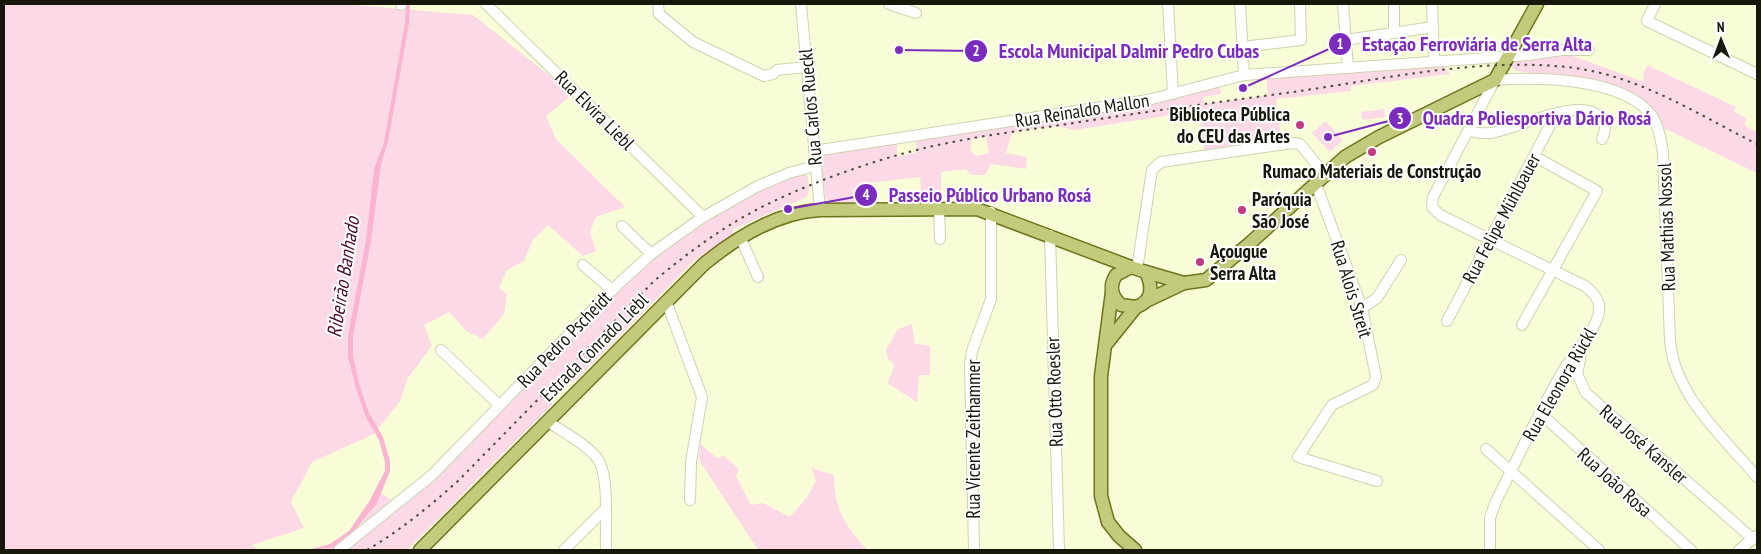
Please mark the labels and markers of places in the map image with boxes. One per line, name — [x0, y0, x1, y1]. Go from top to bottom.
callout: Estação Ferroviária de Serra Alta — [1327, 27, 1603, 62]
callout: Escola Municipal Dalmir Pedro Cubas — [963, 33, 1269, 68]
callout: Quadra Poliesportiva Dário Rosá — [1388, 101, 1661, 136]
place label: Biblioteca Pública do CEU das Artes — [1169, 102, 1290, 148]
marker: Biblioteca Pública do CEU das Artes — [1294, 119, 1306, 131]
marker: Rumaco Materiais de Construção — [1366, 146, 1378, 158]
place label: Rumaco Materiais de Construção — [1263, 159, 1481, 183]
callout: Passeio Público Urbano Rosá — [854, 178, 1101, 213]
place label: Paróquia São José — [1252, 187, 1312, 233]
marker: Paróquia São José — [1236, 204, 1248, 216]
place label: Açougue Serra Alta — [1209, 239, 1276, 285]
marker: Açougue Serra Alta — [1194, 256, 1206, 268]

